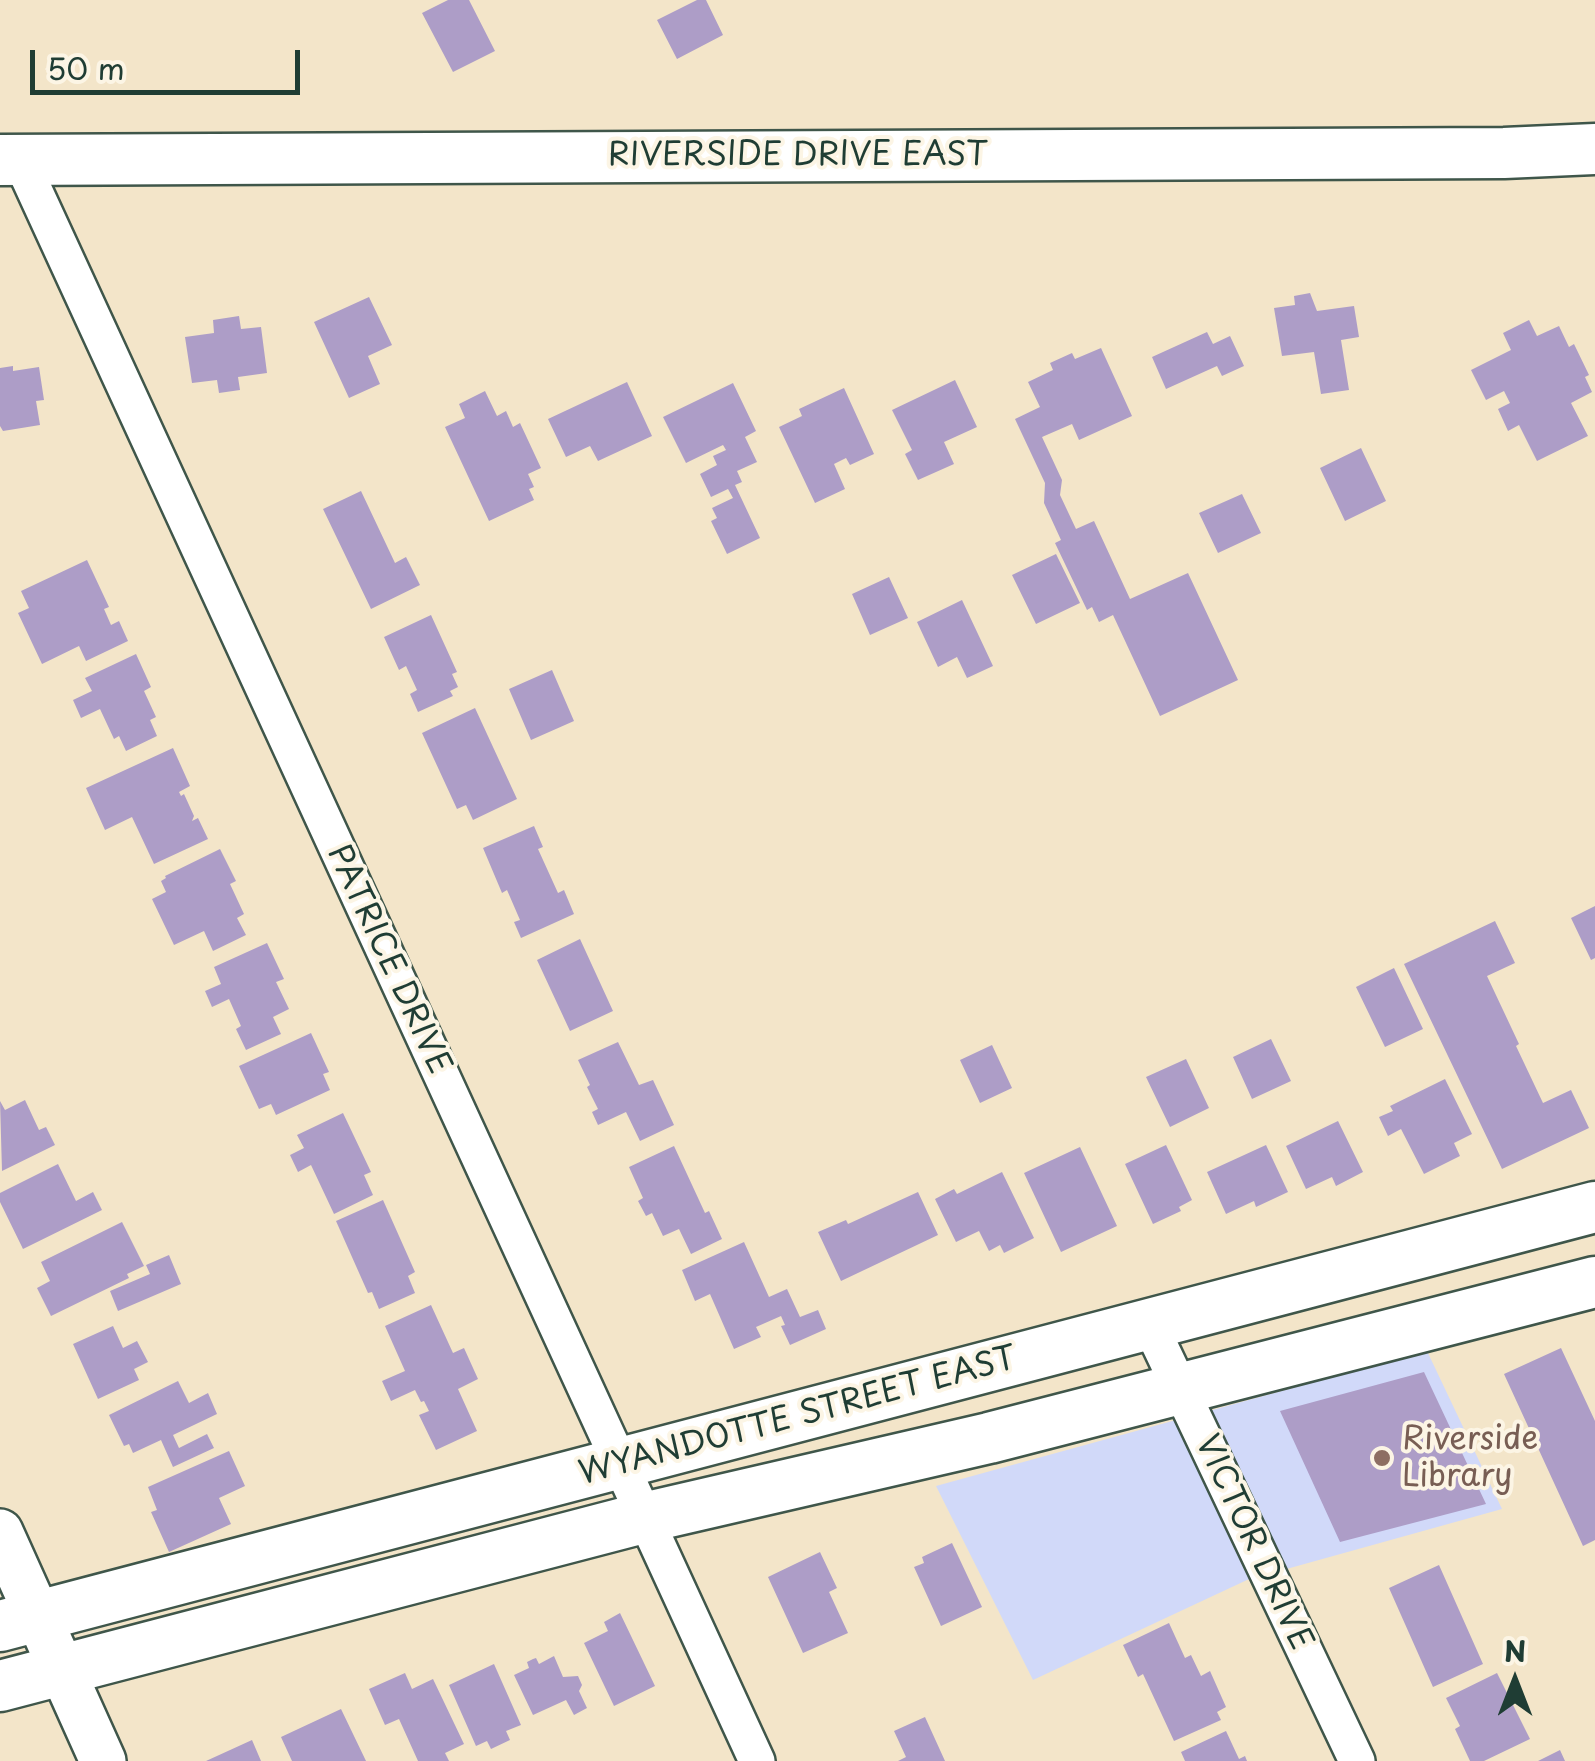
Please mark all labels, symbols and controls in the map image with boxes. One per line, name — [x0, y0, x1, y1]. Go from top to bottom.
scale bar — [35, 30, 305, 92]
text: 50 m — [47, 45, 125, 90]
street label: RIVERSIDE DRIVE EAST — [608, 137, 988, 175]
street label: PATRICE DRIVE — [318, 839, 458, 1081]
street label: WYANDOTTE STREET EAST — [575, 1340, 1021, 1494]
place label: Riverside Library — [1402, 1421, 1538, 1496]
street label: VICTOR DRIVE — [1186, 1429, 1320, 1657]
marker: Riverside Library — [1371, 1447, 1393, 1469]
text: N — [1504, 1629, 1526, 1672]
north arrow — [1465, 1631, 1565, 1731]

